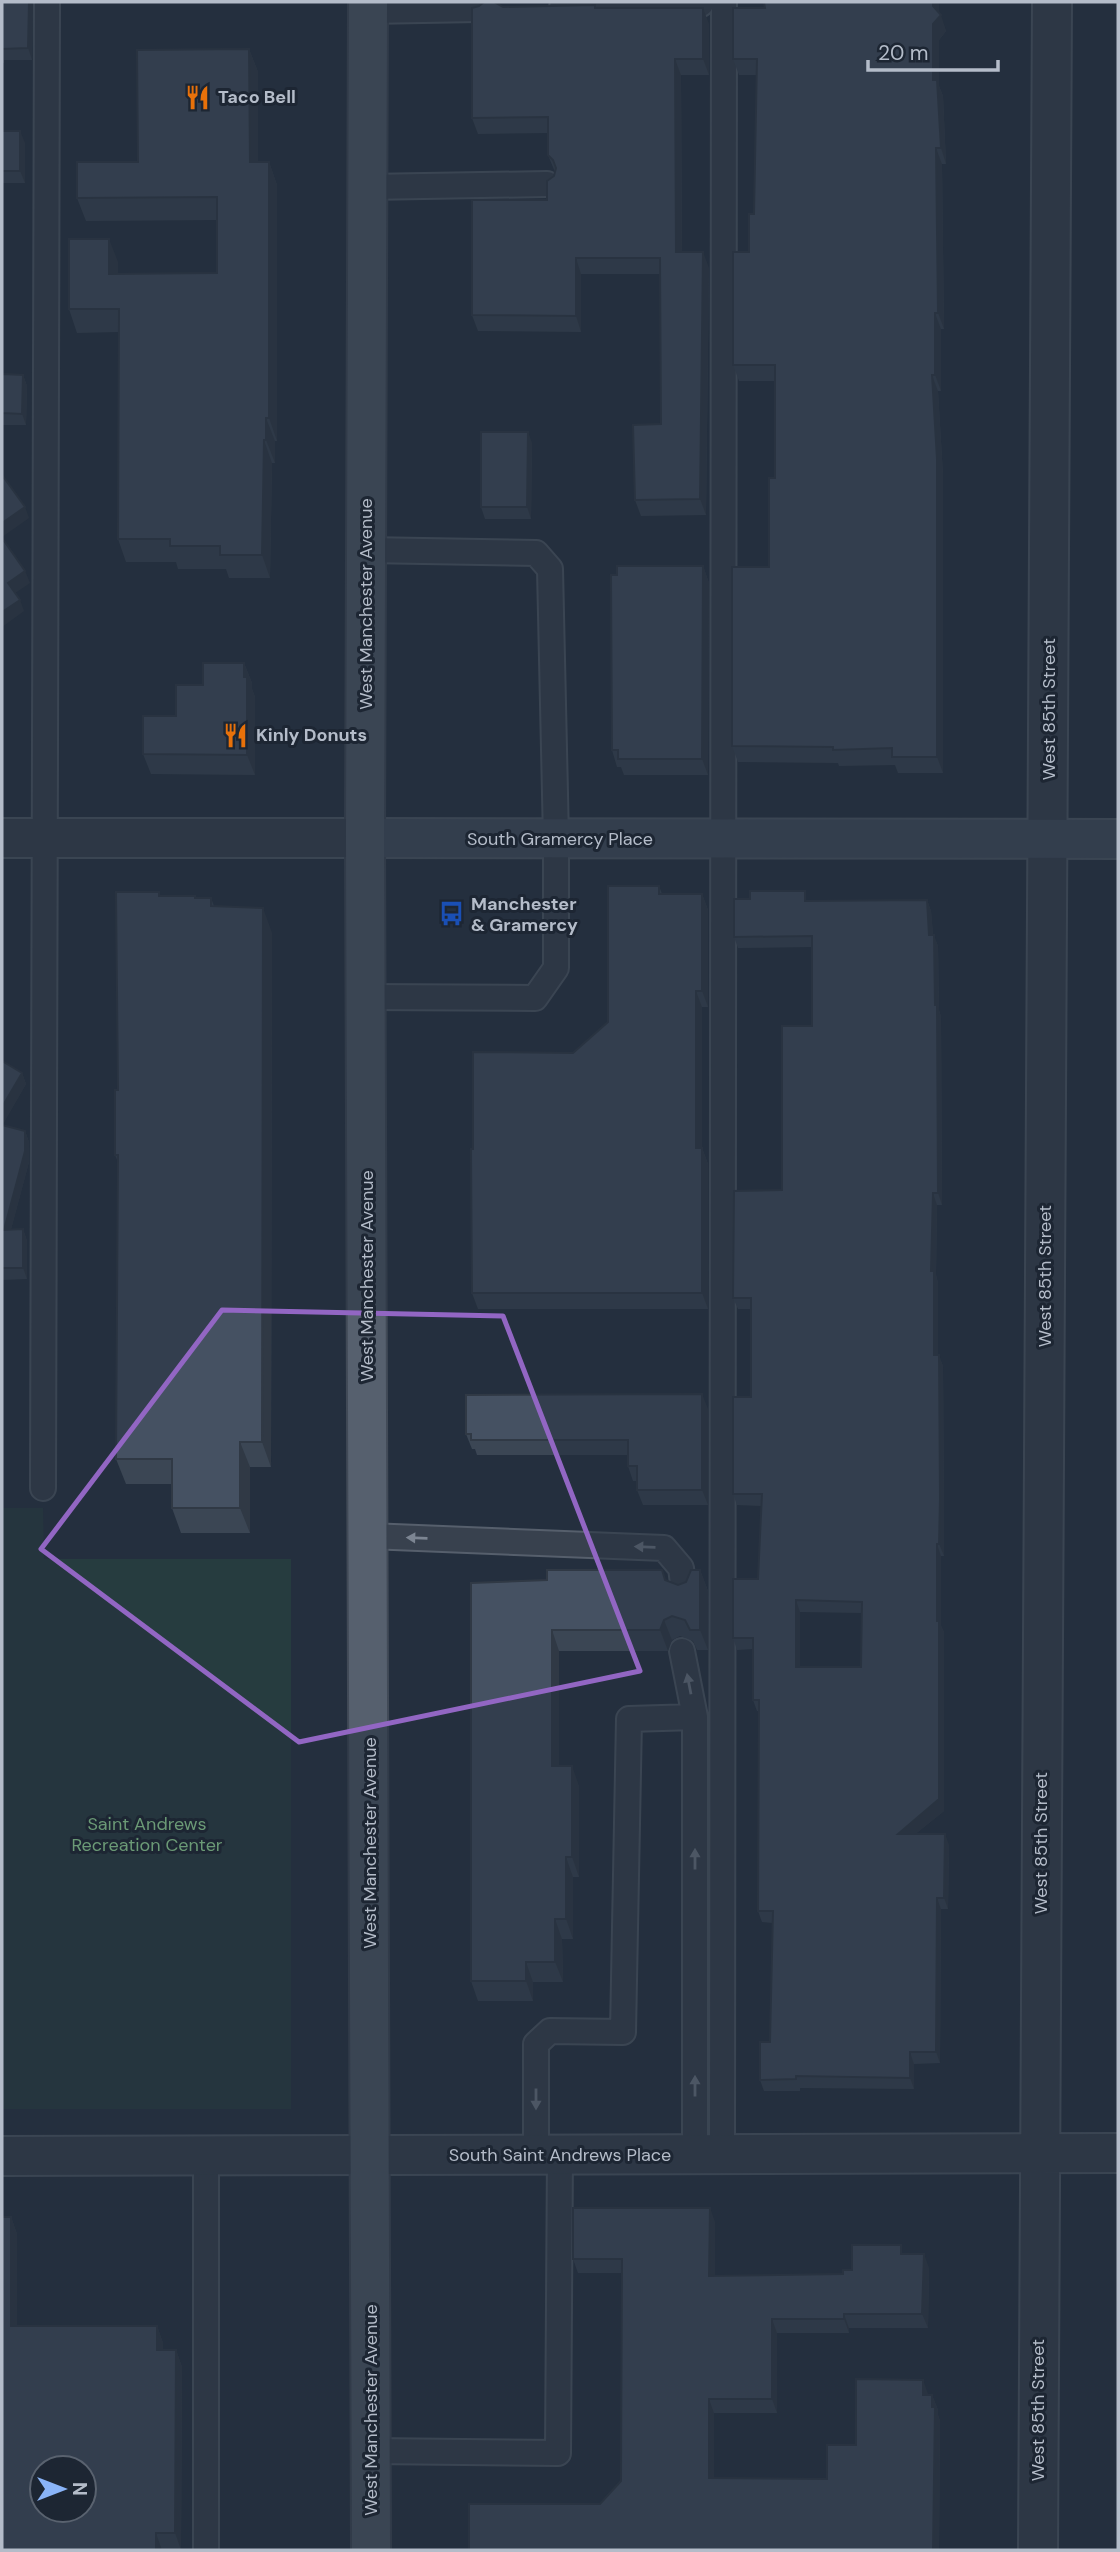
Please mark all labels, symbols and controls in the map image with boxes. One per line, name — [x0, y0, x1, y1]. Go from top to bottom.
scale bar — [868, 28, 998, 72]
text: 20 m — [878, 39, 929, 67]
restaurant icon: Taco Bell — [184, 83, 212, 111]
place label: Taco Bell — [218, 85, 296, 109]
street label: West Manchester Avenue — [354, 498, 378, 710]
street label: West 85th Street — [1037, 638, 1061, 780]
restaurant icon: Kinly Donuts — [222, 721, 250, 749]
place label: Kinly Donuts — [256, 723, 367, 747]
street label: South Gramercy Place — [467, 827, 653, 851]
place label: Manchester & Gramercy — [471, 892, 578, 937]
bus stop icon: Manchester & Gramercy — [437, 900, 465, 928]
street label: West Manchester Avenue — [355, 1170, 379, 1382]
street label: West 85th Street — [1033, 1205, 1057, 1347]
one-way arrow — [406, 1532, 428, 1543]
one-way arrow — [633, 1542, 655, 1553]
one-way arrow — [683, 1673, 694, 1695]
street label: West Manchester Avenue — [358, 1737, 382, 1949]
street label: West 85th Street — [1029, 1772, 1053, 1914]
park label: Saint Andrews Recreation Center — [71, 1812, 223, 1857]
one-way arrow — [689, 1847, 701, 1869]
one-way arrow — [689, 2075, 701, 2097]
one-way arrow — [530, 2089, 542, 2111]
street label: South Saint Andrews Place — [449, 2143, 671, 2167]
street label: West Manchester Avenue — [359, 2304, 383, 2516]
street label: West 85th Street — [1026, 2339, 1050, 2481]
north arrow — [28, 2454, 98, 2524]
text: N — [67, 2482, 92, 2496]

